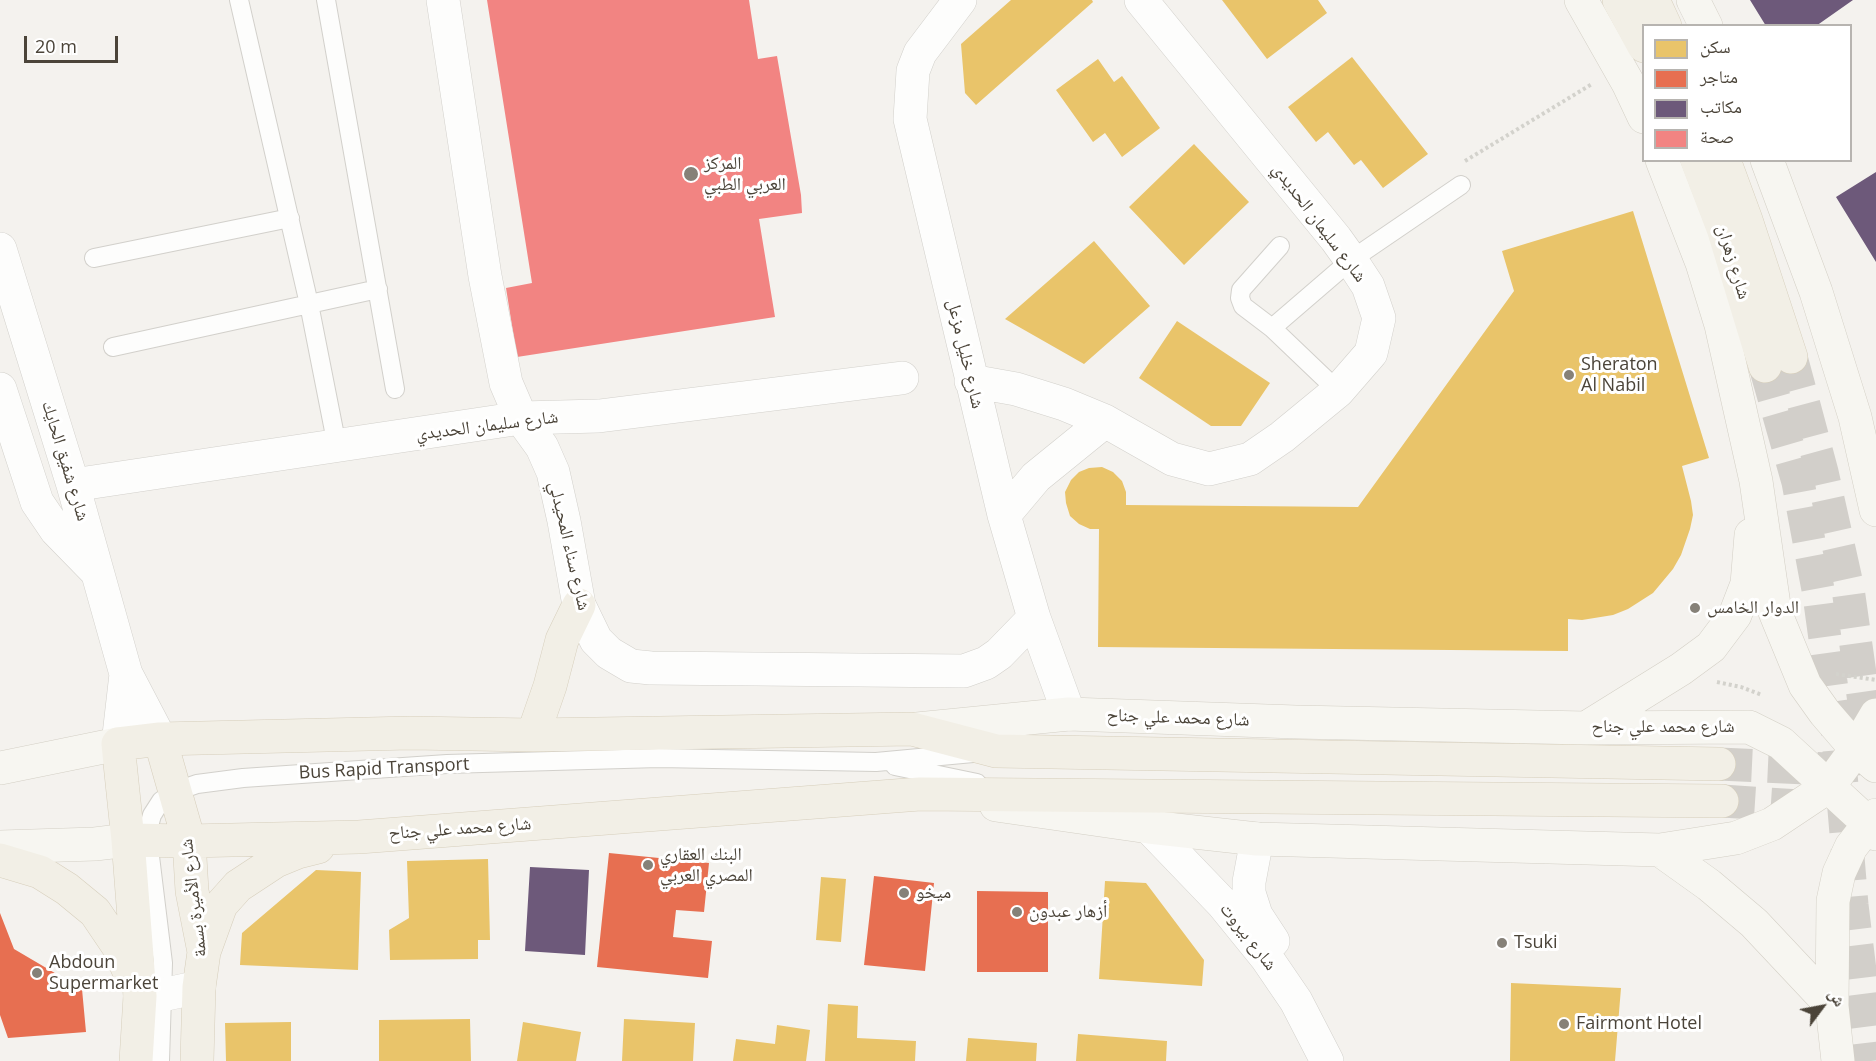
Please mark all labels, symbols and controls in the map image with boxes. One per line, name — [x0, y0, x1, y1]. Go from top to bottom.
scale bar — [27, 24, 122, 62]
legend — [1642, 24, 1852, 162]
text: 20 m — [35, 34, 77, 58]
text: سكن — [1700, 34, 1731, 58]
text: متاجر — [1700, 64, 1738, 88]
text: مكاتب — [1700, 94, 1742, 118]
text: صحة — [1700, 124, 1734, 148]
place label: المركز العربي الطبي — [704, 153, 786, 195]
street label: شارع سليمان الحديدي — [1267, 159, 1371, 287]
marker: المركز العربي الطبي — [682, 165, 700, 183]
street label: شارع زهران — [1711, 222, 1755, 302]
street label: شارع خليل مزعل — [942, 297, 988, 411]
place label: Sheraton Al Nabil — [1581, 354, 1658, 397]
marker: Sheraton Al Nabil — [1562, 368, 1576, 382]
street label: شارع شفيق الحايك — [36, 398, 94, 524]
street label: شارع سليمان الحديدي — [415, 407, 559, 445]
street label: شارع سناء المحيدلي — [544, 479, 594, 613]
place label: الدوار الخامس — [1707, 597, 1799, 619]
marker: الدوار الخامس — [1688, 601, 1702, 615]
street label: شارع محمد علي جناح — [1106, 705, 1250, 731]
street label: شارع محمد علي جناح — [1592, 716, 1734, 738]
street label: Bus Rapid Transport — [298, 754, 470, 784]
street label: شارع محمد علي جناح — [388, 813, 532, 845]
street label: شارع الأميرة بسمة — [176, 838, 212, 958]
place label: البنك العقاري المصري العربي — [660, 844, 753, 886]
marker: البنك العقاري المصري العربي — [641, 858, 655, 872]
place label: ميخو — [916, 882, 951, 904]
marker: ميخو — [897, 886, 911, 900]
street label: شارع بيروت — [1215, 899, 1281, 975]
place label: أزهار عبدون — [1029, 901, 1107, 923]
marker: أزهار عبدون — [1010, 905, 1024, 919]
place label: Tsuki — [1514, 932, 1558, 954]
marker: Tsuki — [1495, 936, 1509, 950]
place label: Abdoun Supermarket — [49, 952, 158, 994]
marker: Abdoun Supermarket — [30, 966, 44, 980]
north arrow — [1792, 977, 1852, 1037]
text: ش — [1823, 984, 1851, 1010]
place label: Fairmont Hotel — [1576, 1013, 1702, 1035]
marker: Fairmont Hotel — [1557, 1017, 1571, 1031]

